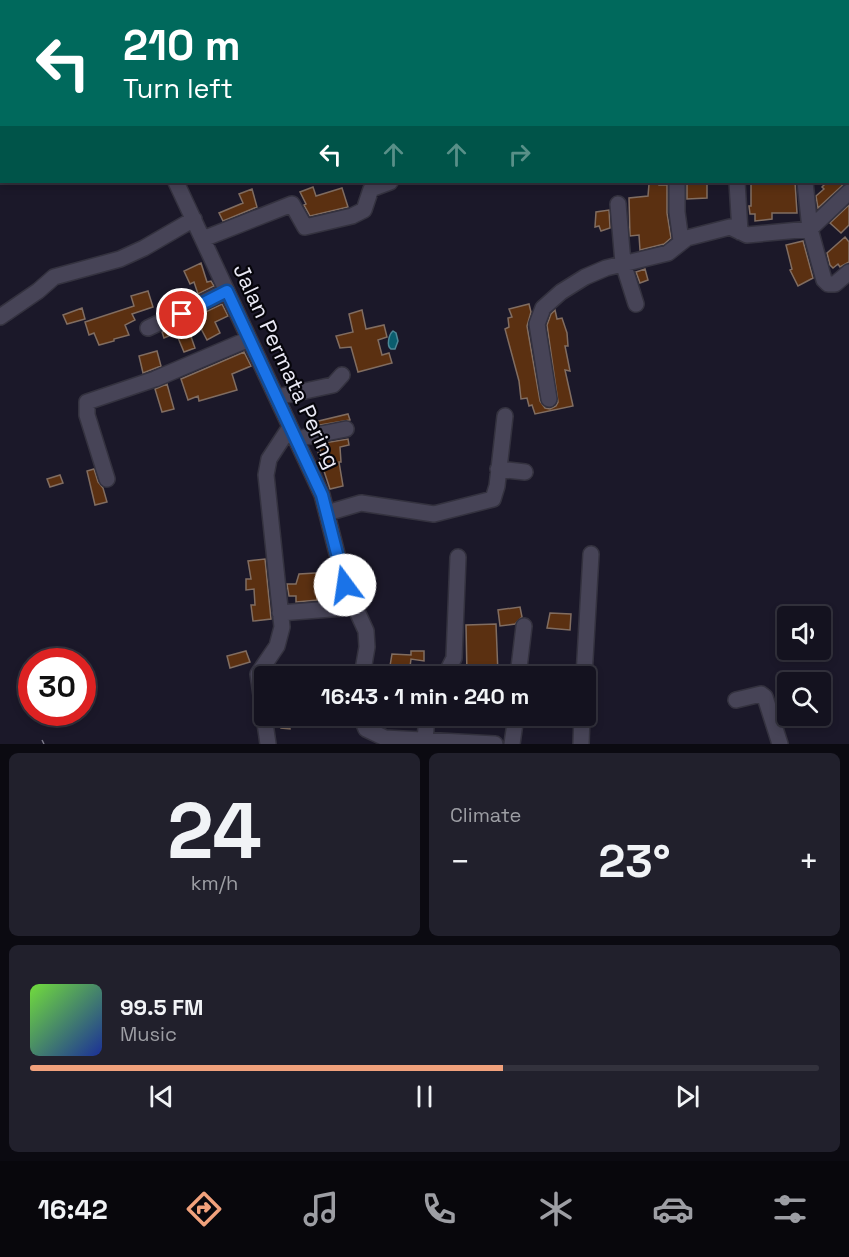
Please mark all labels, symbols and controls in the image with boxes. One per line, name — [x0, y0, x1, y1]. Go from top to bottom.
text: 210 m — [123, 19, 241, 72]
icon: left — [24, 24, 102, 102]
text: Turn left — [123, 71, 233, 106]
icon: left — [314, 138, 347, 171]
icon: ahead — [377, 138, 410, 171]
icon: ahead — [440, 138, 473, 171]
icon: right — [503, 138, 536, 171]
street label: Jalan Permata Pering — [227, 259, 347, 473]
pin — [156, 288, 207, 339]
icon: arrive — [165, 297, 198, 330]
position arrow — [313, 553, 377, 617]
map controls — [777, 606, 831, 726]
button: sound — [777, 606, 831, 660]
speed limit sign: 30 — [18, 648, 96, 726]
button: search — [777, 672, 831, 726]
text: 16:43 · 1 min · 240 m — [321, 682, 529, 710]
text: 24 — [167, 781, 262, 881]
text: Climate — [450, 802, 521, 828]
text: 23° — [599, 833, 670, 890]
text: − — [450, 841, 470, 883]
text: + — [799, 841, 819, 883]
text: km/h — [191, 870, 238, 896]
text: 99.5 FM — [120, 993, 203, 1021]
text: Music — [120, 1021, 177, 1047]
icon: previous — [145, 1080, 178, 1113]
icon: pause — [408, 1080, 441, 1113]
icon: next — [671, 1080, 704, 1113]
icon: directions — [183, 1188, 225, 1230]
icon: music — [300, 1188, 342, 1230]
icon: phone — [418, 1188, 460, 1230]
icon: climate — [535, 1188, 577, 1230]
icon: car — [652, 1188, 694, 1230]
icon: filters — [769, 1188, 811, 1230]
text: 16:42 — [38, 1192, 108, 1227]

